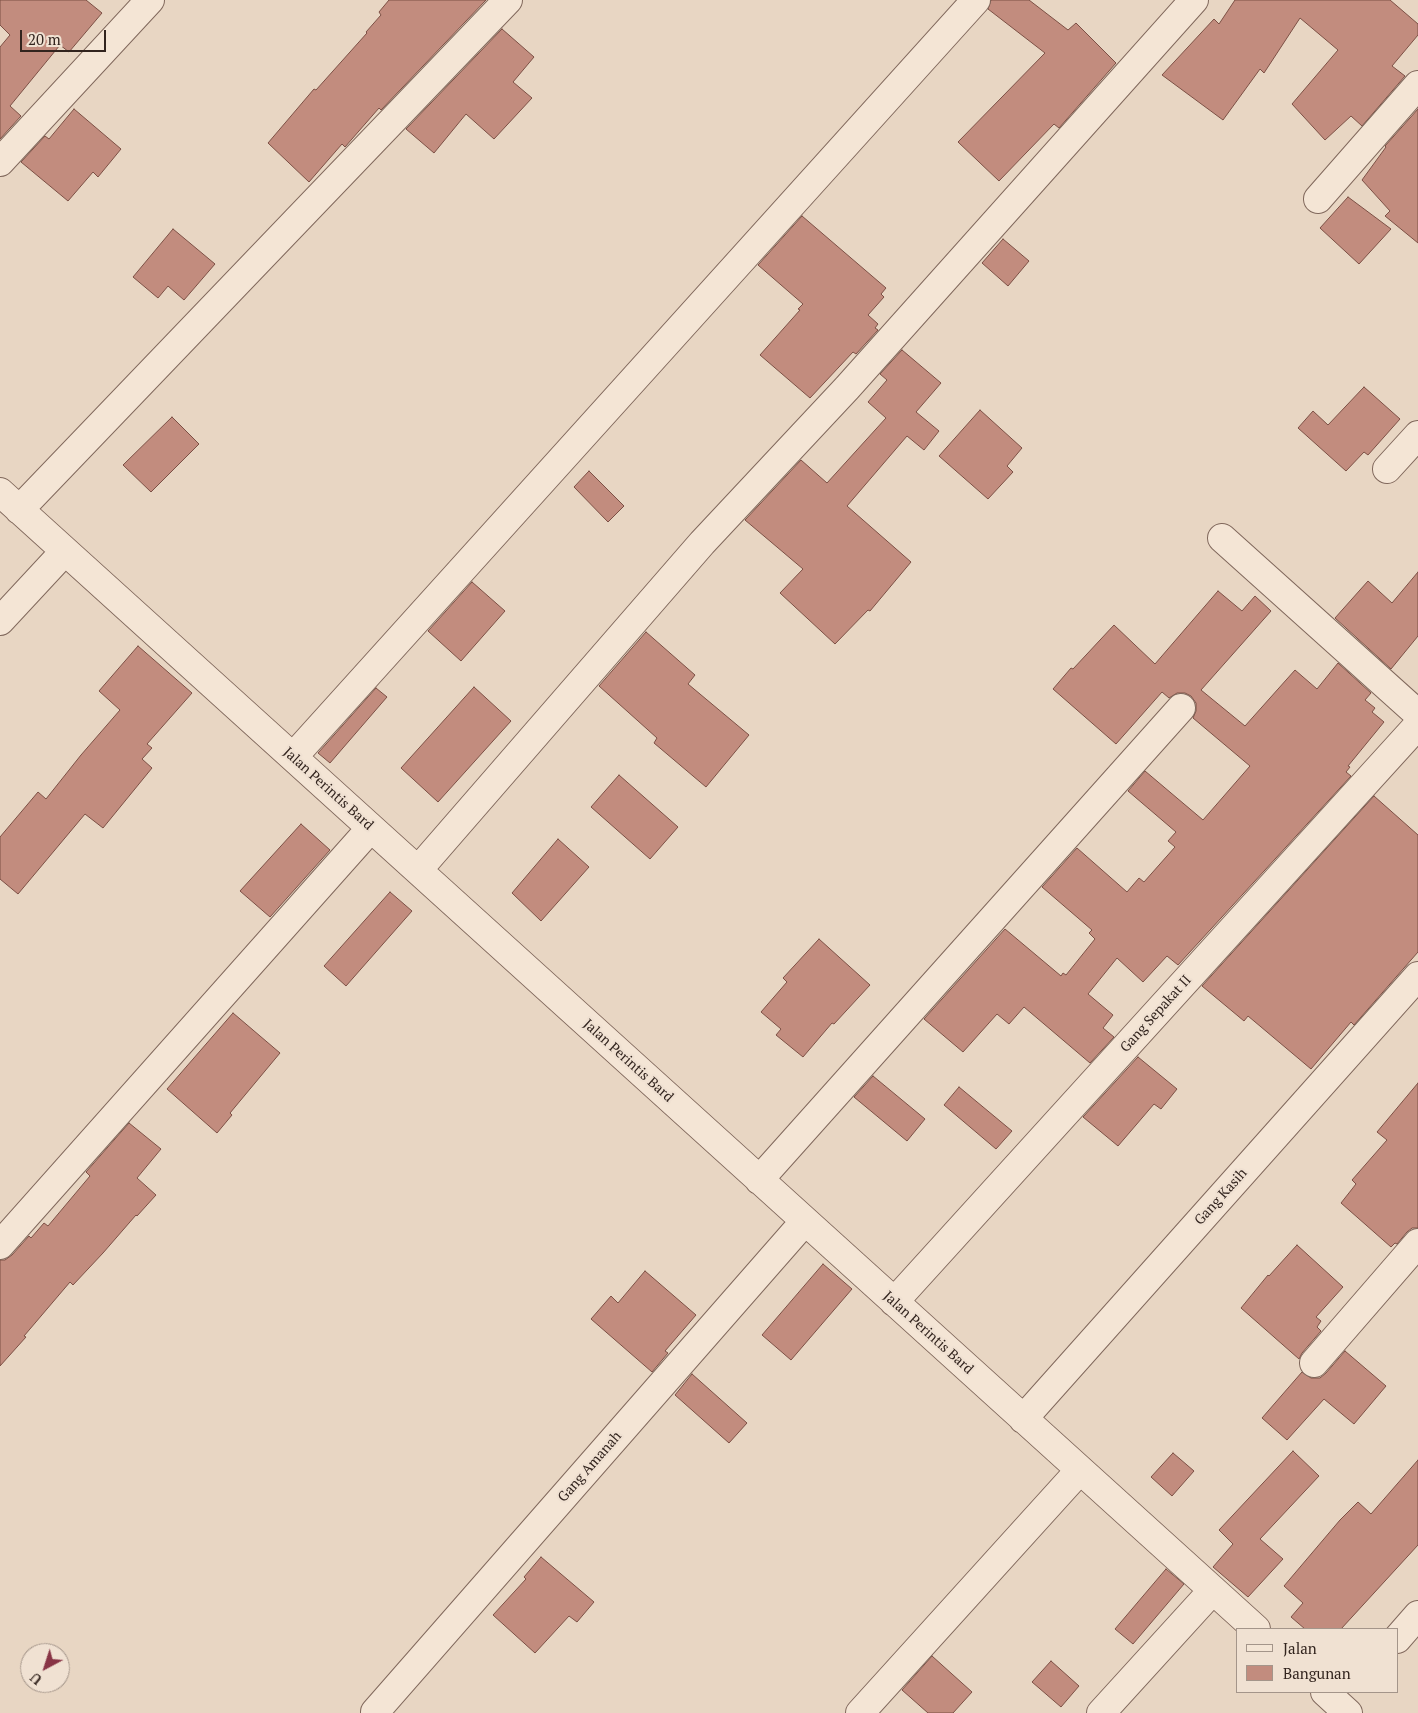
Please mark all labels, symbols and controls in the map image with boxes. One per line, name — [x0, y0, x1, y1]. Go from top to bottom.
scale bar — [22, 20, 109, 52]
text: 20 m — [28, 29, 61, 49]
street label: Jalan Perintis Bard — [279, 744, 377, 834]
street label: Gang Sepakat II — [1117, 972, 1195, 1056]
street label: Jalan Perintis Bard — [579, 1016, 677, 1106]
street label: Gang Kasih — [1191, 1165, 1251, 1229]
street label: Jalan Perintis Bard — [879, 1288, 977, 1378]
street label: Gang Amanah — [555, 1428, 625, 1506]
legend — [1236, 1628, 1398, 1693]
text: Jalan — [1283, 1638, 1317, 1658]
north arrow — [20, 1643, 70, 1693]
text: Bangunan — [1283, 1663, 1351, 1683]
text: U — [26, 1669, 46, 1690]

